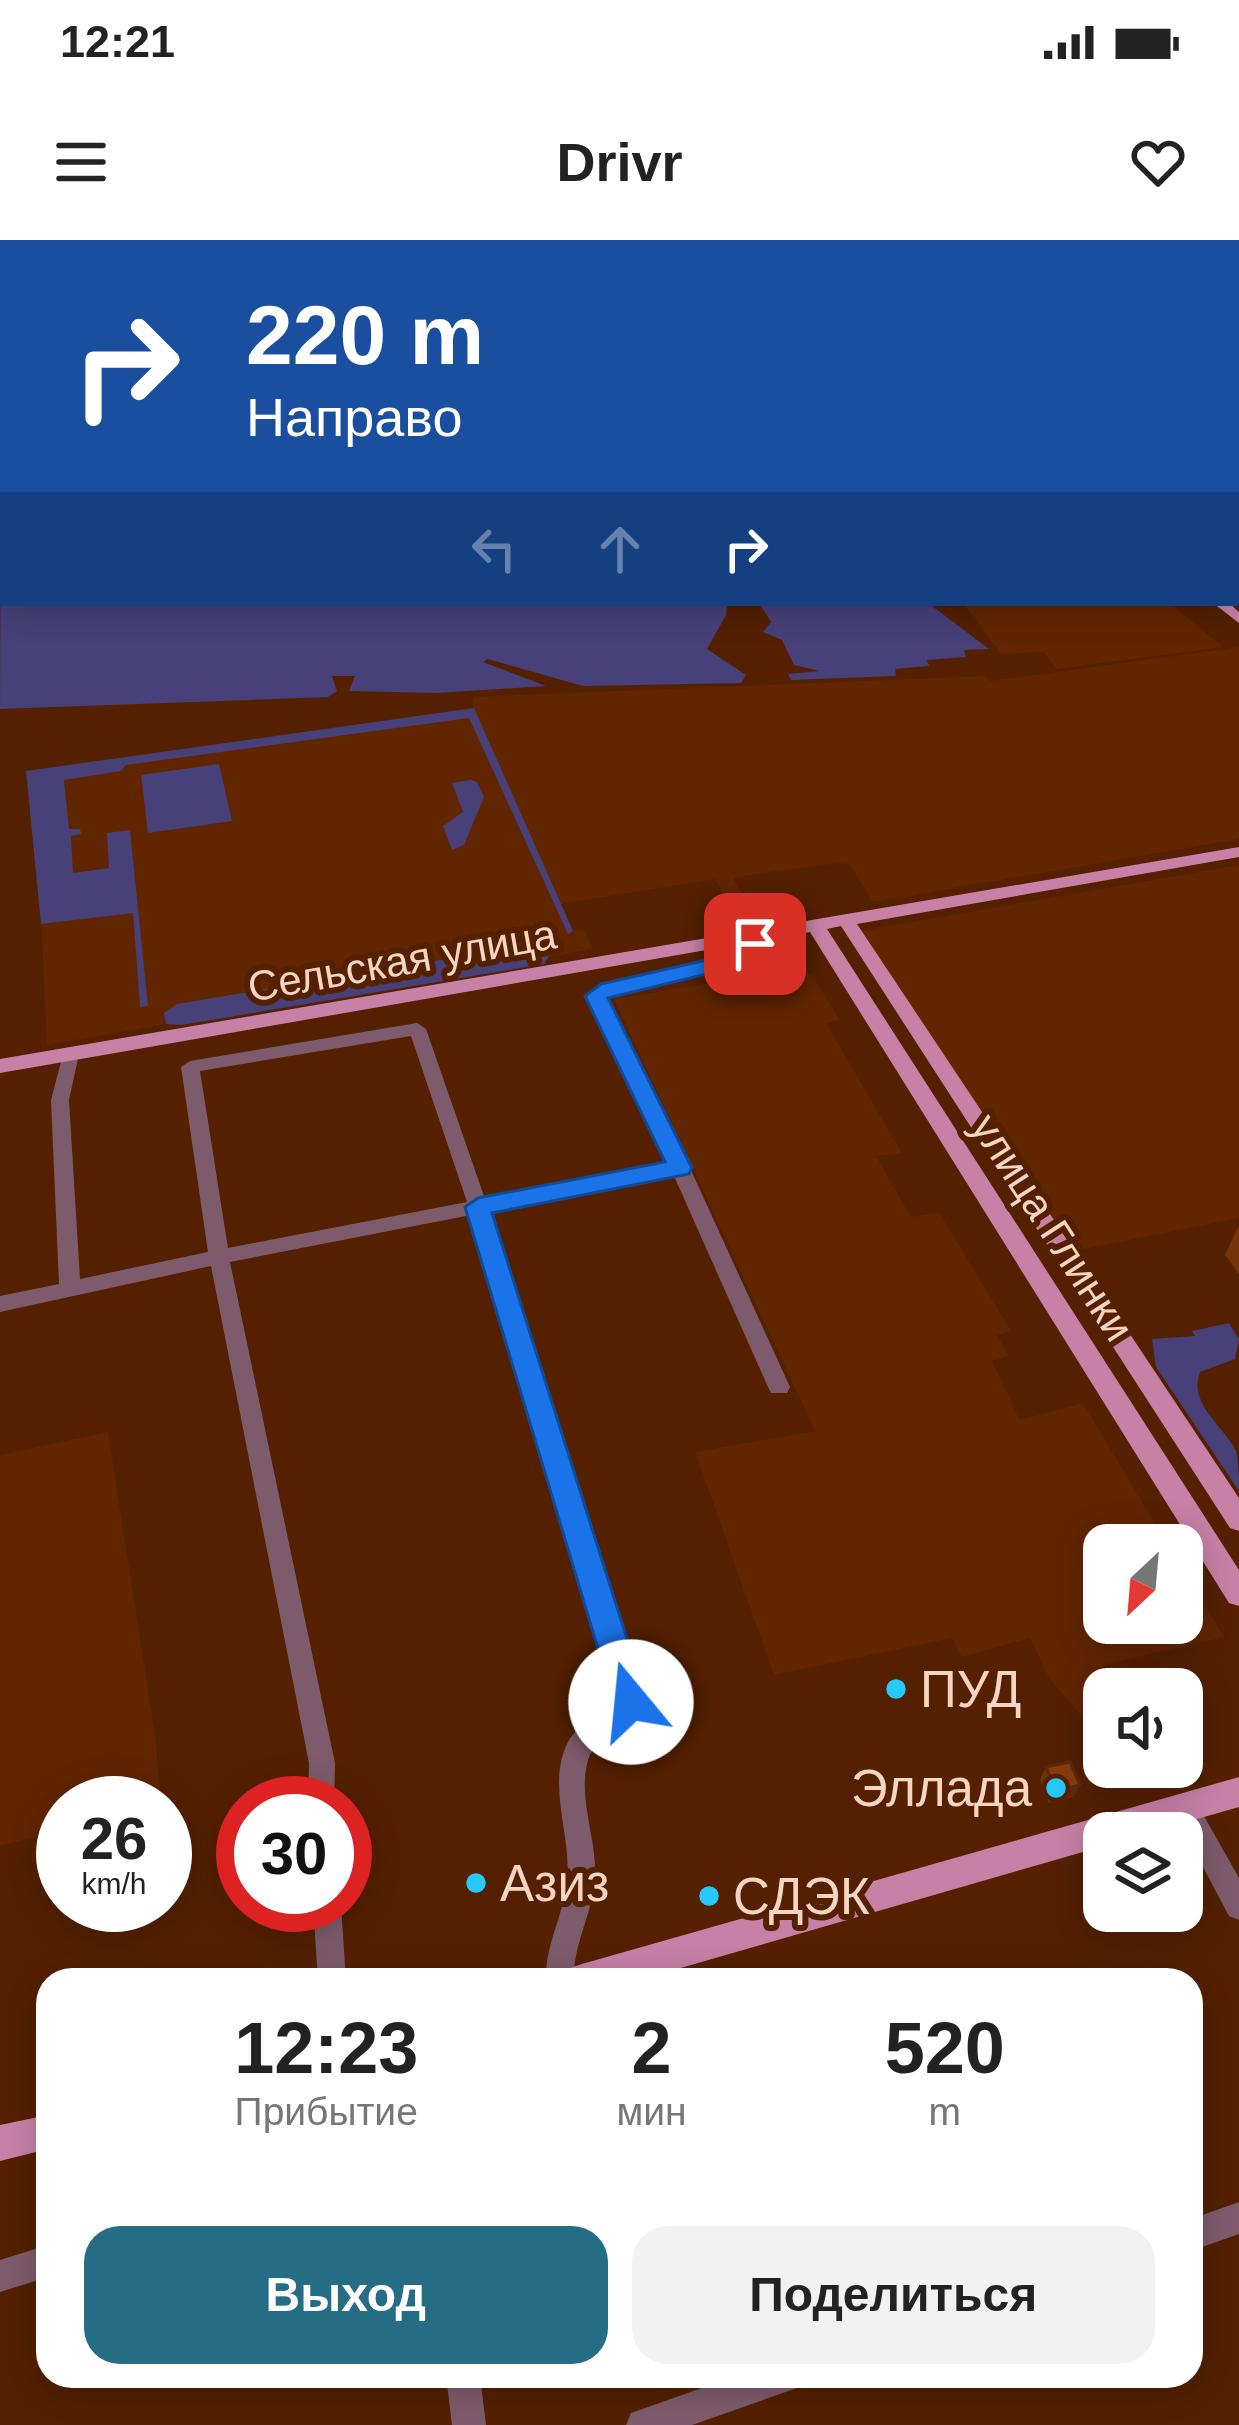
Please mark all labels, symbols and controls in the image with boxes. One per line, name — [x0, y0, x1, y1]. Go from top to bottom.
text: 12:21 — [60, 16, 175, 67]
icon: menu — [48, 129, 114, 195]
icon: heart — [1125, 129, 1191, 195]
text: Drivr — [556, 132, 683, 192]
icon: right — [48, 288, 204, 444]
text: 220 m — [246, 288, 484, 382]
text: Направо — [246, 387, 462, 447]
icon: left — [461, 516, 527, 582]
icon: ahead — [587, 516, 653, 582]
icon: right — [713, 516, 779, 582]
pin — [704, 893, 806, 995]
street label: Сельская улица — [244, 910, 561, 1011]
icon: arrive — [722, 911, 788, 977]
street label: улица Глинки — [962, 1105, 1143, 1349]
north arrow — [1083, 1524, 1203, 1644]
map controls — [1083, 1524, 1203, 1932]
position arrow — [568, 1639, 694, 1765]
place label: ПУД — [920, 1661, 1021, 1718]
button: sound — [1083, 1668, 1203, 1788]
marker: ПУД — [883, 1676, 909, 1702]
place label: Эллада — [851, 1760, 1033, 1817]
marker: Эллада — [1043, 1775, 1069, 1801]
speed limit sign: 30 — [216, 1776, 372, 1932]
text: 26 — [81, 1805, 147, 1872]
button: layers — [1083, 1812, 1203, 1932]
place label: Азиз — [500, 1855, 609, 1912]
text: km/h — [81, 1867, 147, 1900]
place label: СДЭК — [733, 1868, 870, 1925]
marker: Азиз — [463, 1870, 489, 1896]
marker: СДЭК — [696, 1883, 722, 1909]
text: 12:23 — [234, 2008, 418, 2088]
text: 2 — [631, 2008, 672, 2088]
text: 520 — [885, 2008, 1005, 2088]
text: Прибытие — [235, 2090, 418, 2133]
text: мин — [616, 2090, 687, 2133]
text: m — [929, 2090, 961, 2133]
button: Выход — [84, 2226, 608, 2364]
button: Поделиться — [632, 2226, 1155, 2364]

